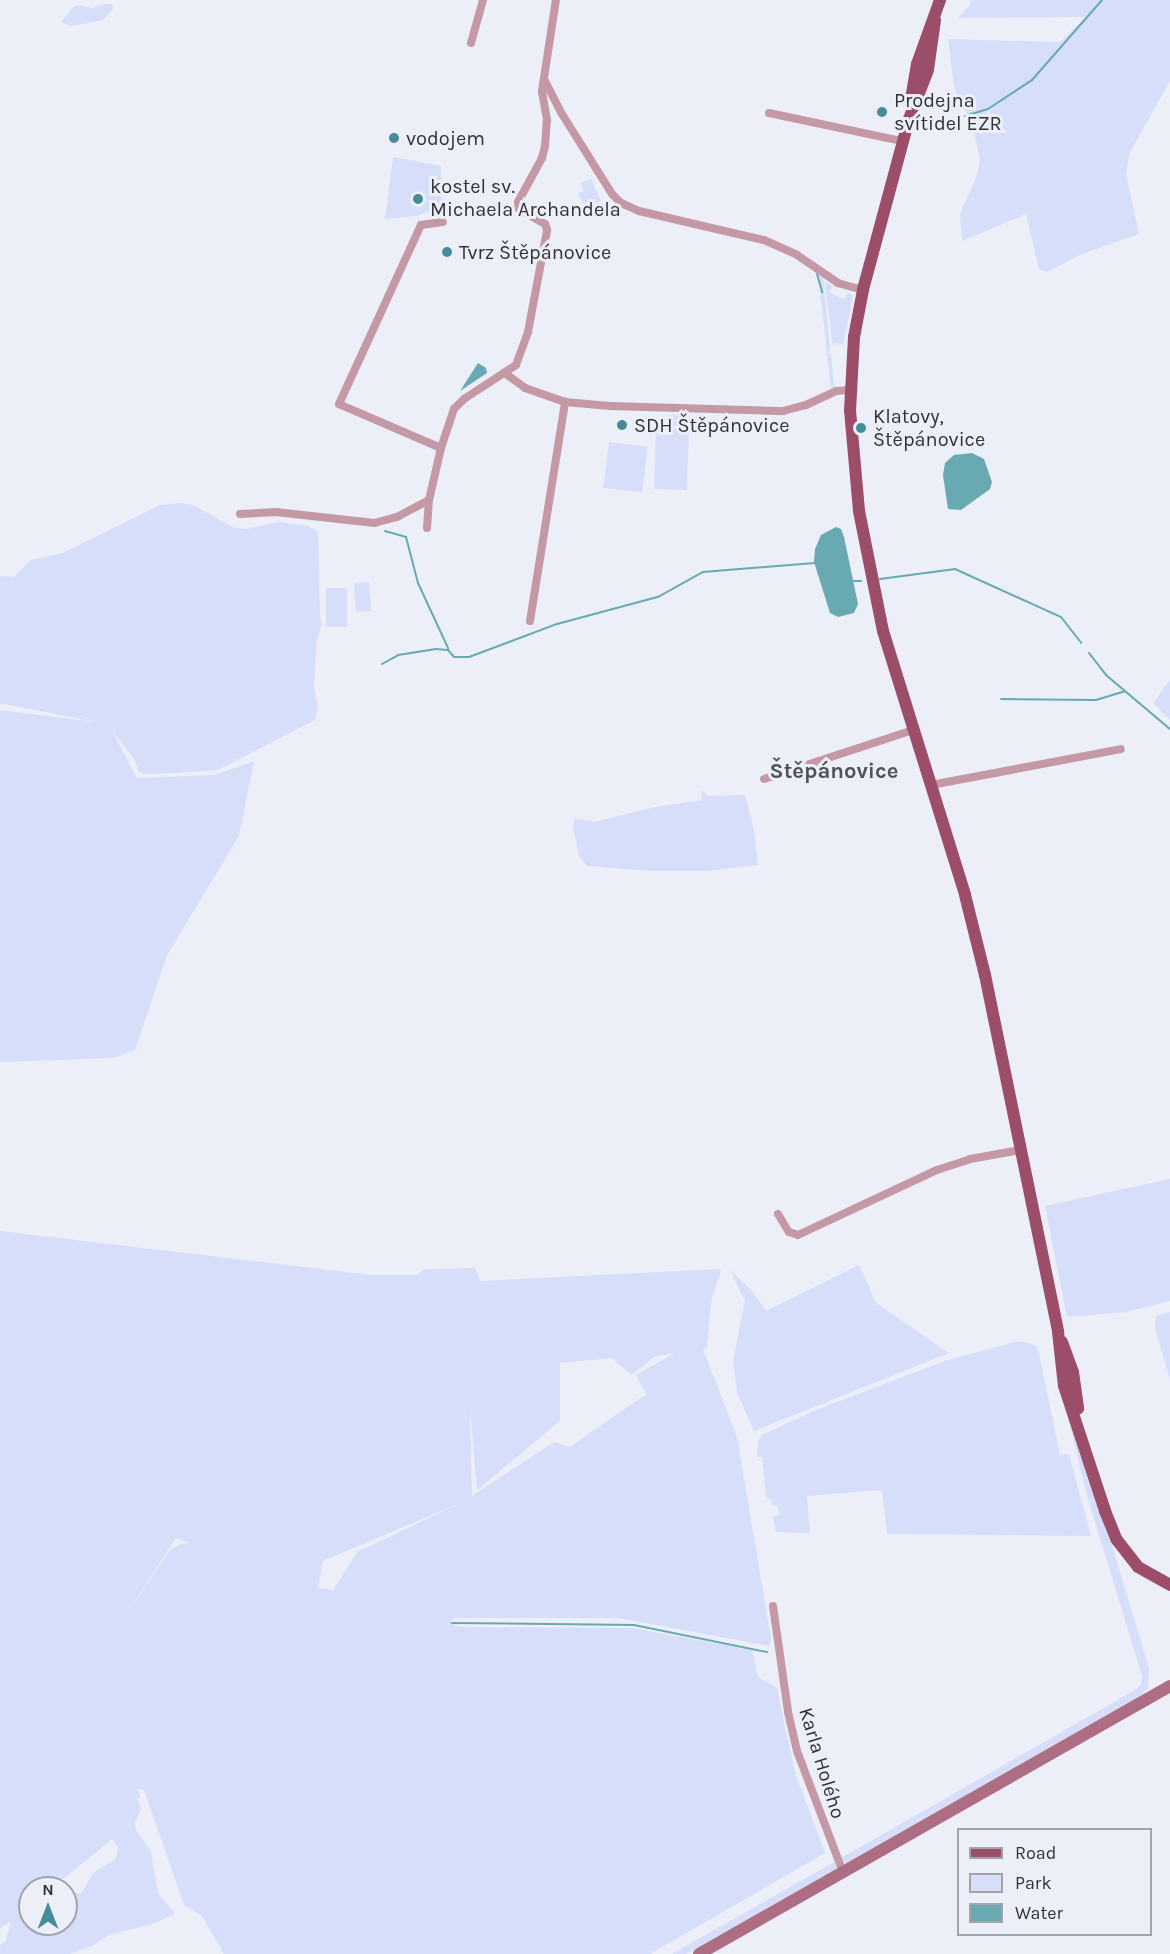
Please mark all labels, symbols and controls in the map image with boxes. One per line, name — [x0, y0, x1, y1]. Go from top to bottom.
place label: Prodejna svítidel EZR — [894, 88, 1002, 135]
marker: Prodejna svítidel EZR — [875, 105, 889, 119]
place label: vodojem — [406, 126, 485, 150]
marker: vodojem — [387, 131, 401, 145]
place label: kostel sv. Michaela Archandela — [430, 175, 621, 222]
marker: kostel sv. Michaela Archandela — [411, 192, 425, 206]
place label: Tvrz Štěpánovice — [459, 240, 611, 264]
marker: Tvrz Štěpánovice — [440, 245, 454, 259]
place label: Klatovy, Štěpánovice — [873, 404, 985, 451]
place label: SDH Štěpánovice — [634, 413, 790, 437]
marker: SDH Štěpánovice — [615, 418, 629, 432]
marker: Klatovy, Štěpánovice — [854, 421, 868, 435]
district label: Štěpánovice — [770, 759, 898, 785]
street label: Karla Holého — [794, 1705, 850, 1821]
legend — [957, 1828, 1152, 1936]
text: Road — [1015, 1842, 1056, 1864]
text: Park — [1015, 1872, 1052, 1894]
north arrow — [18, 1876, 78, 1936]
text: N — [42, 1880, 54, 1899]
text: Water — [1015, 1902, 1063, 1924]

